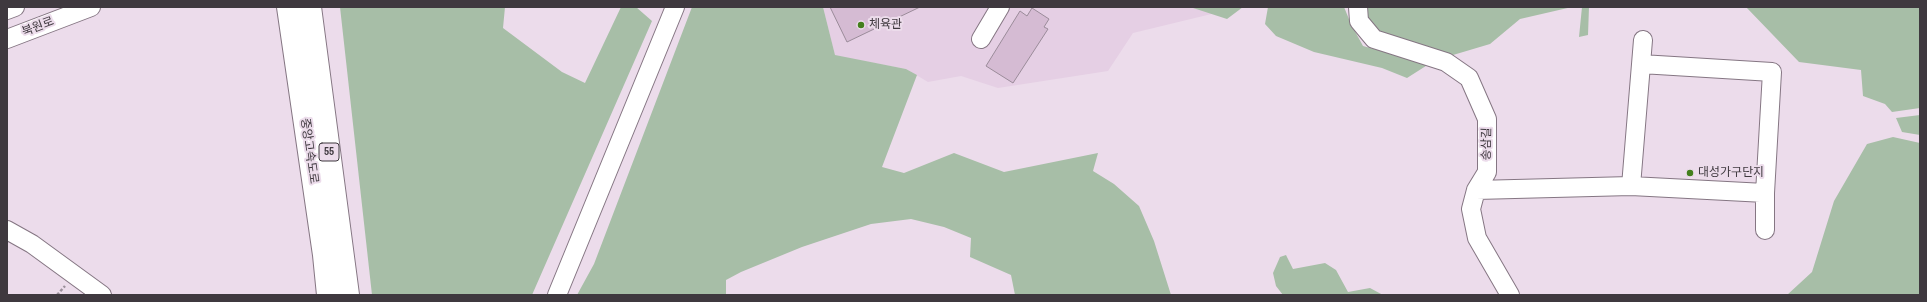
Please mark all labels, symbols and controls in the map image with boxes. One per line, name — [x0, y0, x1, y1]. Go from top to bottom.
street label: 북원로 — [20, 14, 56, 40]
place label: 체육관 — [869, 18, 902, 32]
marker: 체육관 — [856, 20, 866, 30]
street label: 중앙고속도로 — [297, 117, 321, 185]
street label: 송삼길 — [1480, 127, 1494, 161]
road number: 55 — [319, 143, 339, 161]
place label: 대성가구단지 — [1698, 166, 1764, 180]
marker: 대성가구단지 — [1685, 168, 1695, 178]

